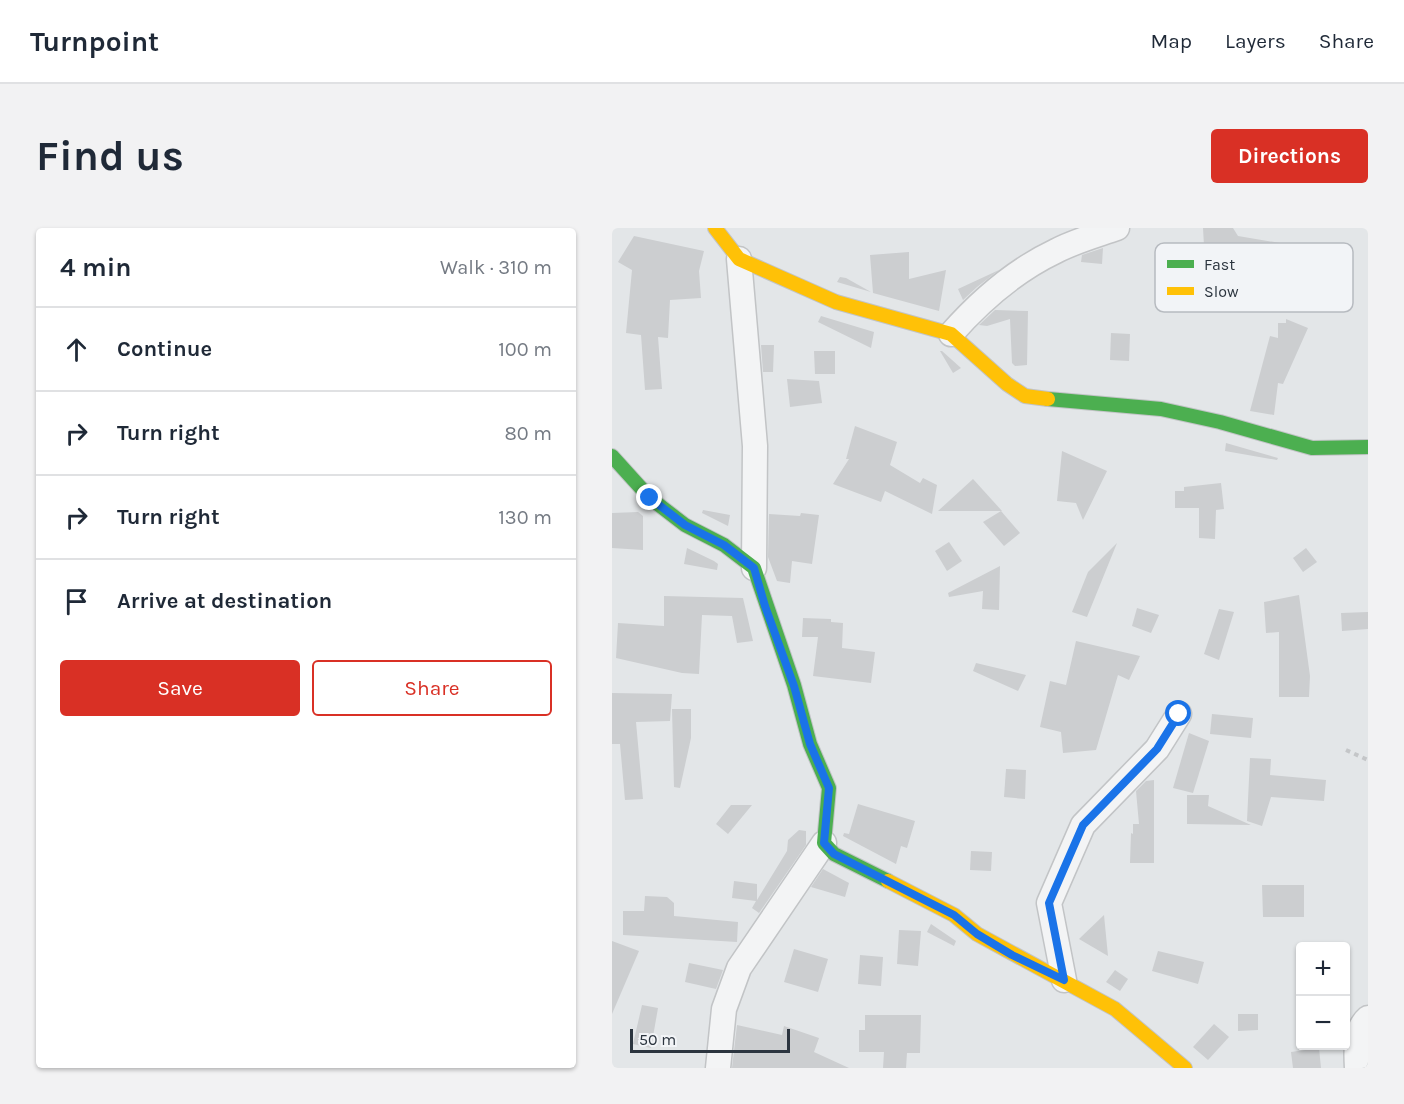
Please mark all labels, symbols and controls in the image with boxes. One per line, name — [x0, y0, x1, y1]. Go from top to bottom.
text: Turnpoint — [30, 25, 159, 58]
text: Map — [1150, 29, 1192, 53]
text: Layers — [1225, 29, 1286, 53]
text: Share — [1319, 29, 1374, 53]
button: Directions — [1211, 129, 1368, 183]
text: Find us — [36, 131, 184, 181]
legend — [1155, 243, 1353, 312]
text: 4 min — [60, 252, 131, 283]
text: Fast — [1204, 255, 1235, 274]
text: Walk · 310 m — [440, 256, 552, 279]
text: Slow — [1204, 282, 1239, 301]
icon: ahead — [60, 333, 93, 366]
text: Continue — [117, 336, 212, 362]
text: 100 m — [498, 338, 552, 361]
icon: right — [60, 417, 93, 450]
text: Turn right — [117, 420, 220, 446]
text: 80 m — [504, 422, 552, 445]
route end — [636, 484, 662, 510]
icon: right — [60, 501, 93, 534]
text: Turn right — [117, 504, 220, 530]
text: 130 m — [498, 506, 552, 529]
icon: arrive — [60, 585, 93, 618]
text: Arrive at destination — [117, 588, 332, 614]
button: Save — [60, 660, 300, 716]
button: Share — [312, 660, 552, 716]
route start — [1165, 700, 1191, 726]
map controls — [1296, 942, 1350, 1050]
button: + — [1296, 942, 1350, 996]
button: − — [1296, 996, 1350, 1050]
scale bar — [630, 1026, 790, 1054]
text: 50 m — [639, 1030, 676, 1049]

